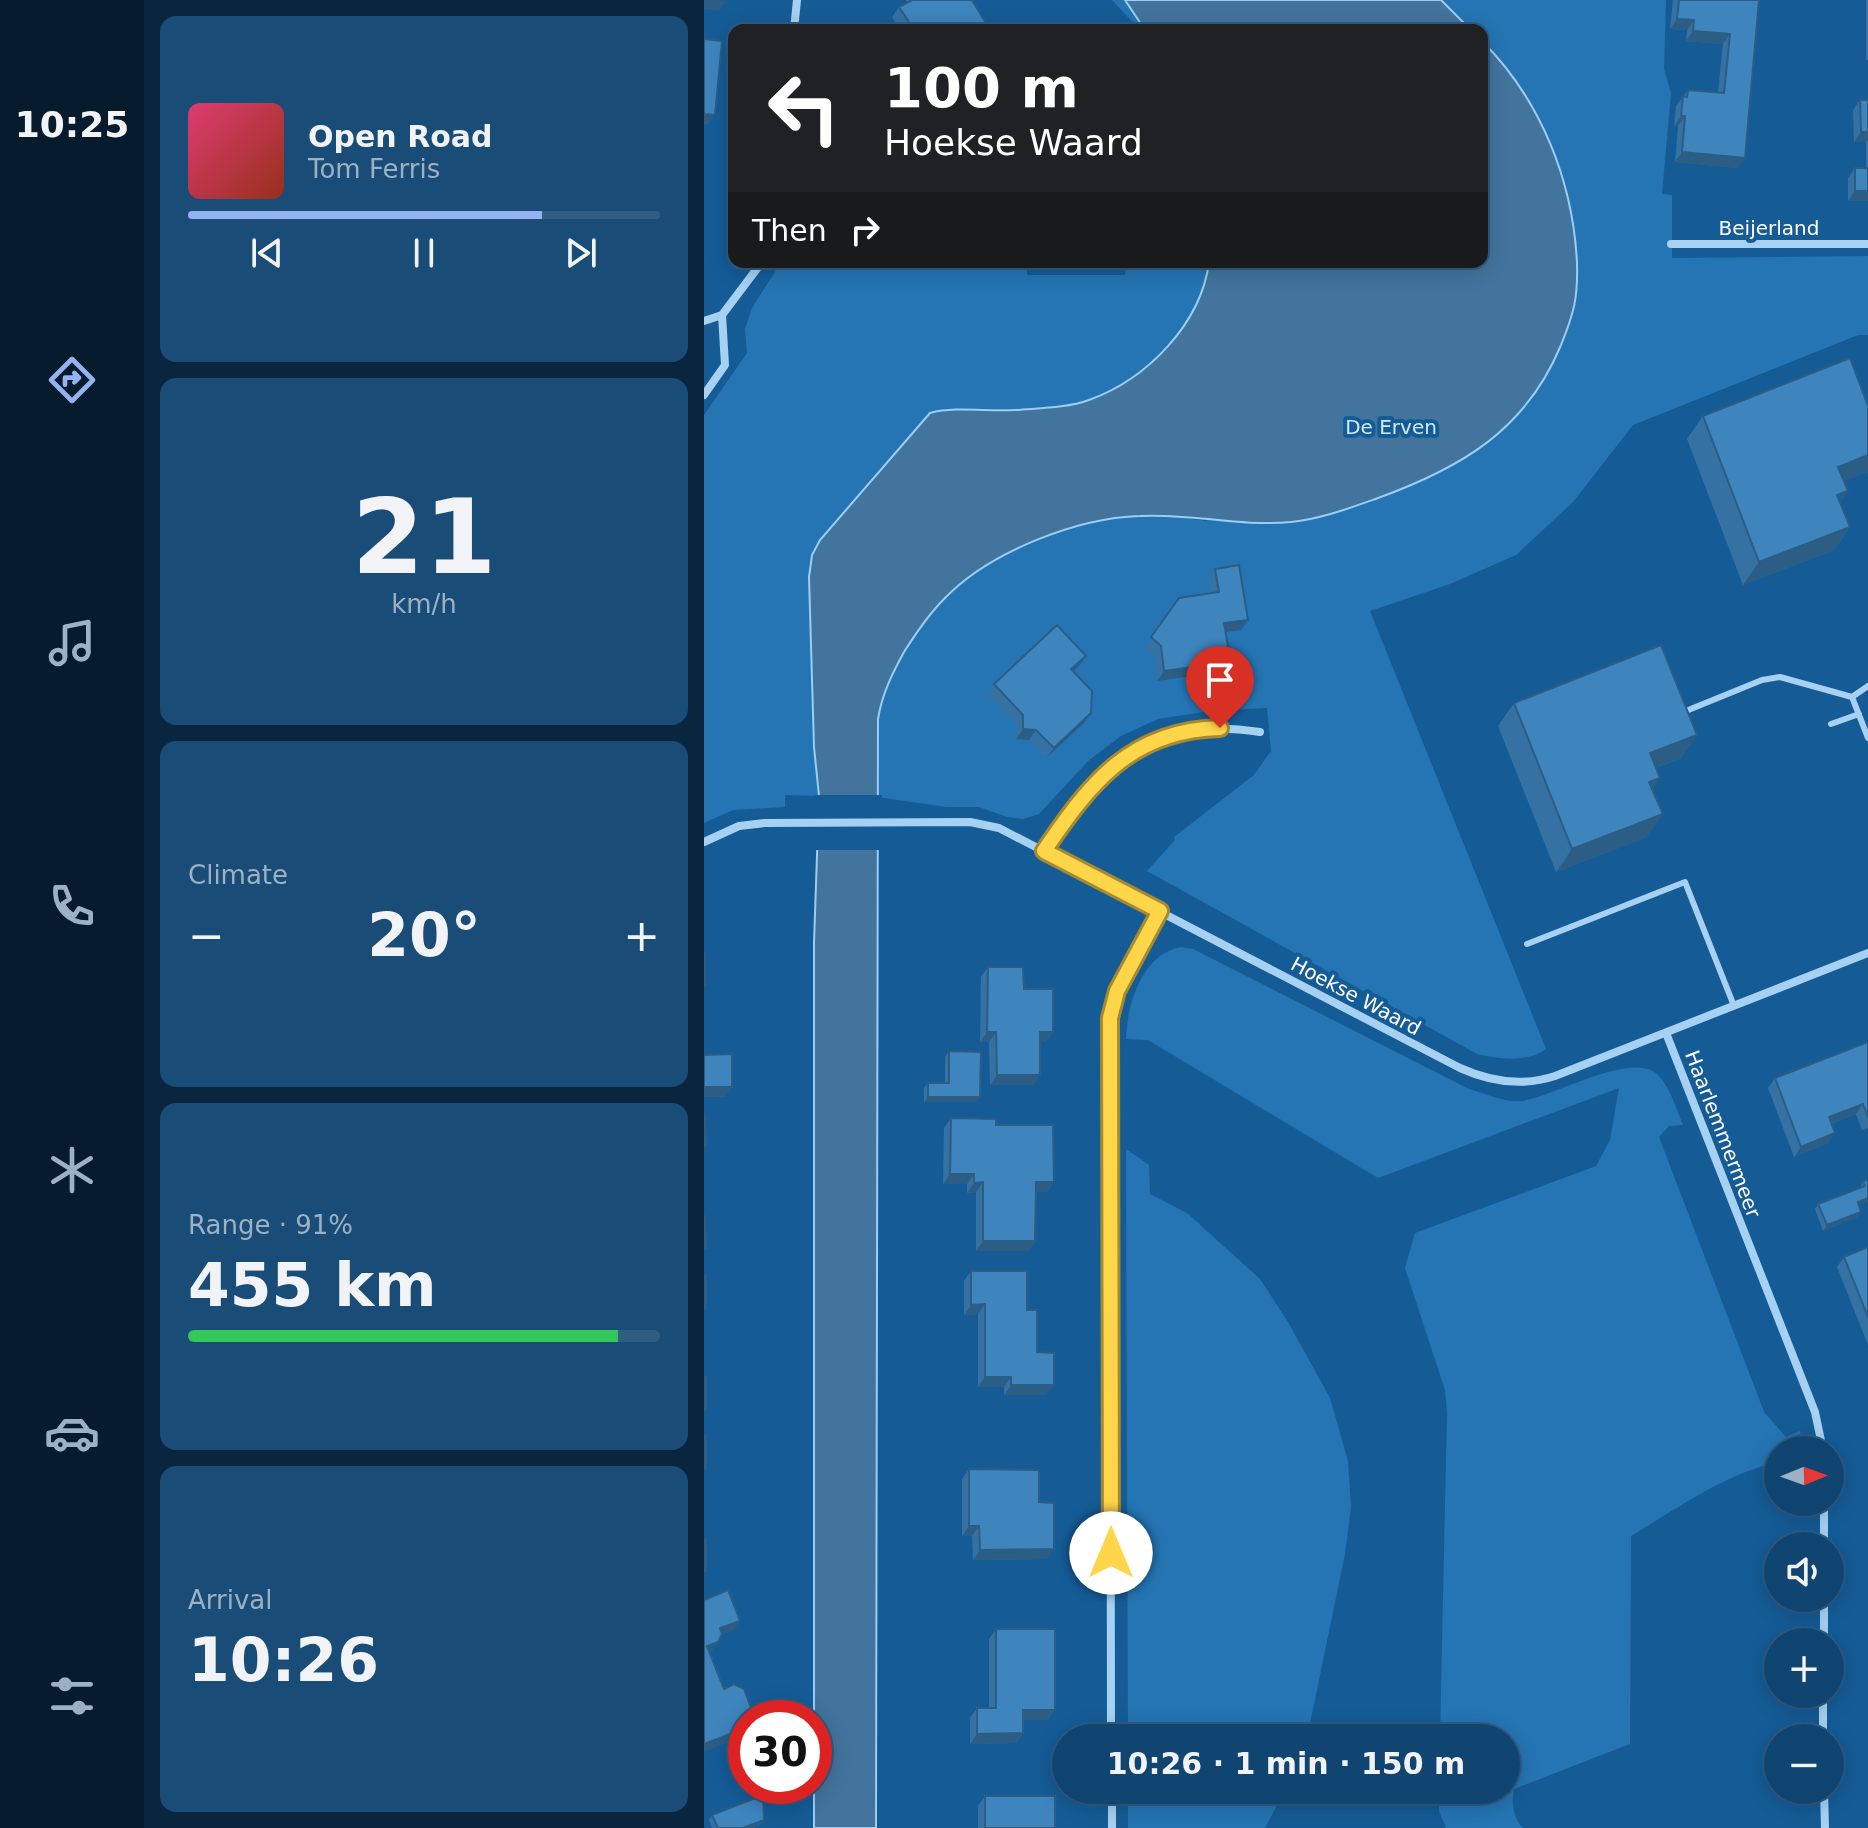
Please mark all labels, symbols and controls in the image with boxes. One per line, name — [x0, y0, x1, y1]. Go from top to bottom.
text: 100 m — [884, 55, 1079, 120]
icon: left — [752, 56, 856, 160]
text: 10:25 — [15, 104, 129, 145]
text: Open Road — [308, 119, 493, 154]
text: Hoekse Waard — [884, 122, 1143, 163]
text: Tom Ferris — [308, 154, 440, 184]
icon: right — [843, 208, 887, 252]
text: Then — [752, 213, 827, 248]
street label: Beijerland — [1719, 216, 1819, 240]
icon: previous — [245, 231, 289, 275]
icon: pause — [402, 231, 446, 275]
icon: next — [559, 231, 603, 275]
icon: directions — [44, 352, 100, 408]
park label: De Erven — [1345, 415, 1437, 439]
text: 21 — [352, 476, 496, 598]
text: km/h — [391, 589, 457, 619]
icon: music — [44, 615, 100, 671]
pin — [1186, 646, 1254, 728]
icon: arrive — [1198, 658, 1242, 702]
text: Climate — [188, 860, 288, 890]
icon: phone — [44, 878, 100, 934]
text: 20° — [367, 900, 481, 970]
text: − — [188, 910, 225, 961]
text: + — [623, 910, 660, 961]
street label: Hoekse Waard — [1287, 952, 1425, 1040]
street label: Haarlemmermeer — [1680, 1047, 1766, 1222]
icon: climate — [44, 1142, 100, 1198]
text: Range · 91% — [188, 1210, 353, 1240]
text: 455 km — [188, 1250, 437, 1320]
icon: car — [44, 1405, 100, 1461]
north arrow — [1764, 1436, 1844, 1516]
map controls — [1764, 1436, 1844, 1804]
position arrow — [1069, 1511, 1153, 1595]
button: sound — [1764, 1532, 1844, 1612]
text: Arrival — [188, 1585, 272, 1615]
text: 10:26 — [188, 1625, 379, 1695]
button: + — [1764, 1628, 1844, 1708]
icon: filters — [44, 1668, 100, 1724]
speed limit sign: 30 — [728, 1700, 832, 1804]
button: − — [1764, 1724, 1844, 1804]
text: 10:26 · 1 min · 150 m — [1107, 1746, 1465, 1781]

